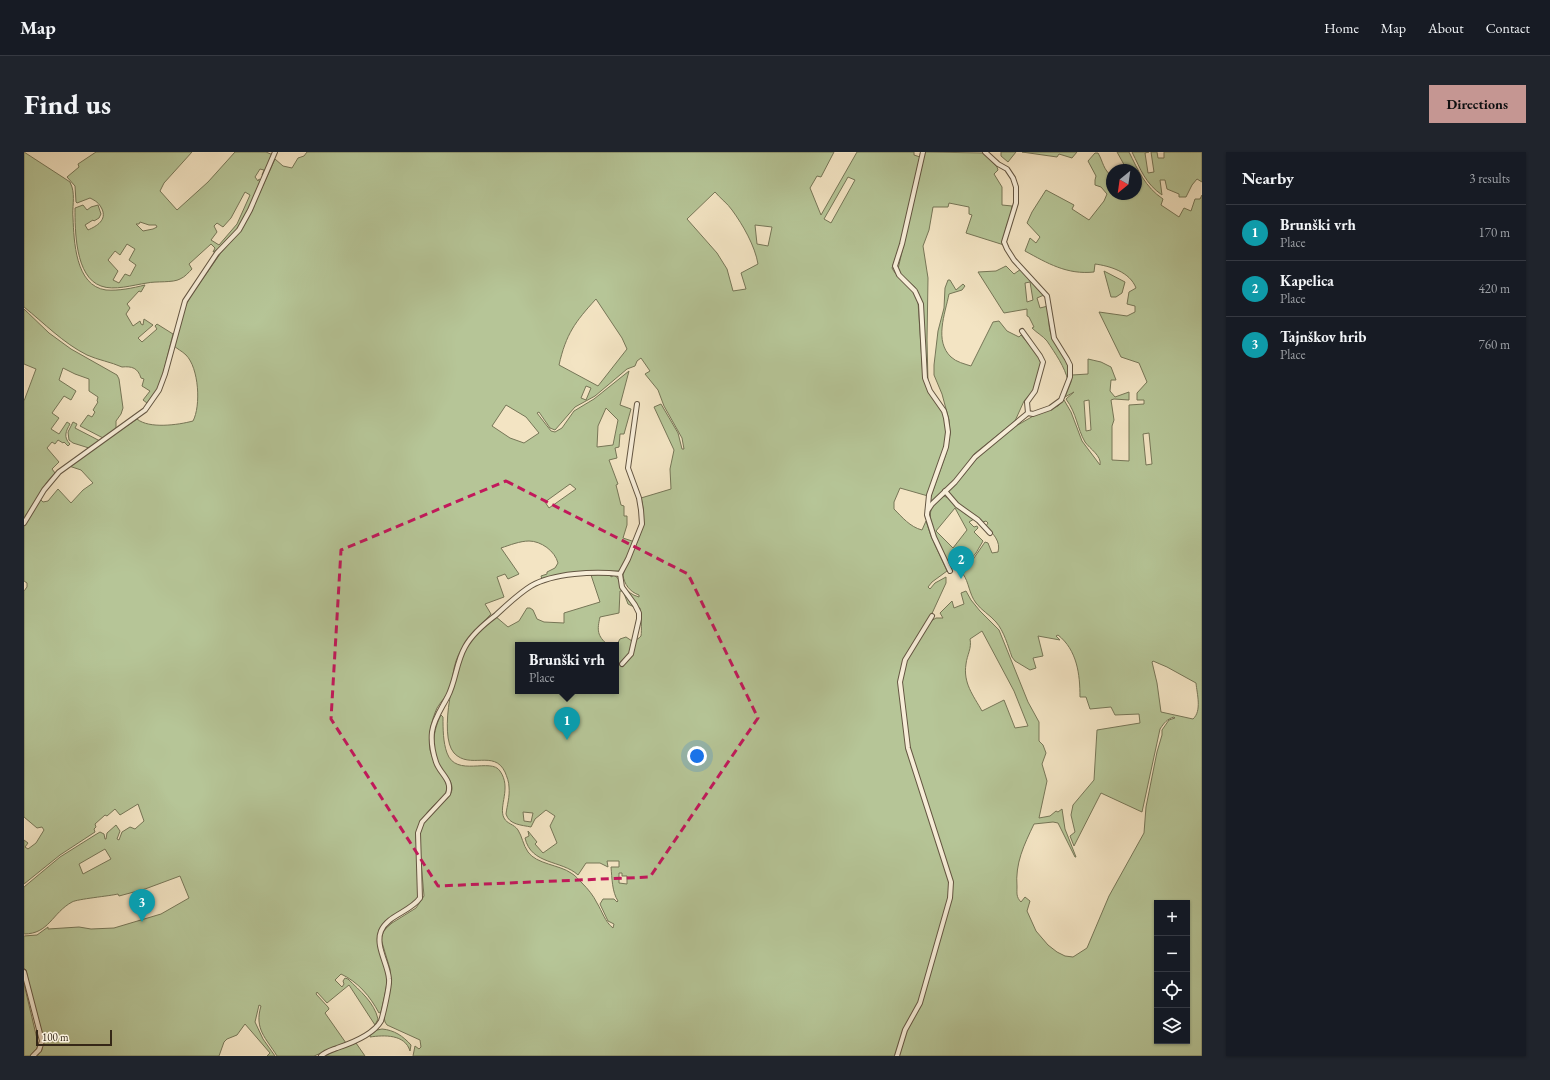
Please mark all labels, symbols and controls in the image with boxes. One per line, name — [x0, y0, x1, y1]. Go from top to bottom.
text: Map — [20, 15, 56, 40]
text: Home — [1324, 19, 1359, 37]
text: Map — [1381, 19, 1406, 37]
text: About — [1428, 19, 1464, 37]
text: Contact — [1486, 19, 1530, 37]
button: Directions — [1429, 85, 1526, 123]
text: Find us — [24, 86, 111, 122]
north arrow — [1106, 164, 1142, 200]
text: Nearby — [1242, 167, 1294, 189]
text: 3 results — [1469, 170, 1510, 187]
text: Brunški vrh — [1280, 215, 1356, 234]
text: 1 — [1252, 224, 1258, 241]
text: 170 m — [1479, 224, 1510, 241]
text: Place — [1280, 234, 1306, 251]
text: Kapelica — [1280, 271, 1334, 290]
text: 2 — [1252, 280, 1258, 297]
text: 420 m — [1479, 280, 1510, 297]
text: Place — [1280, 290, 1306, 307]
text: Tajnškov hrib — [1280, 327, 1366, 346]
text: 3 — [1252, 336, 1258, 353]
text: 760 m — [1479, 336, 1510, 353]
text: Place — [1280, 346, 1306, 363]
pin: 2 — [948, 546, 974, 579]
popup — [515, 642, 619, 694]
text: Brunški vrh — [529, 650, 605, 669]
text: Place — [529, 669, 555, 686]
pin: 1 — [554, 707, 580, 740]
your location — [687, 746, 707, 766]
pin: 3 — [129, 889, 155, 922]
map controls — [1154, 900, 1190, 1044]
button: + — [1154, 900, 1190, 936]
button: − — [1154, 936, 1190, 972]
button: locate — [1154, 972, 1190, 1008]
button: layers — [1154, 1008, 1190, 1044]
scale bar — [36, 1028, 112, 1047]
text: 100 m — [42, 1030, 69, 1044]

